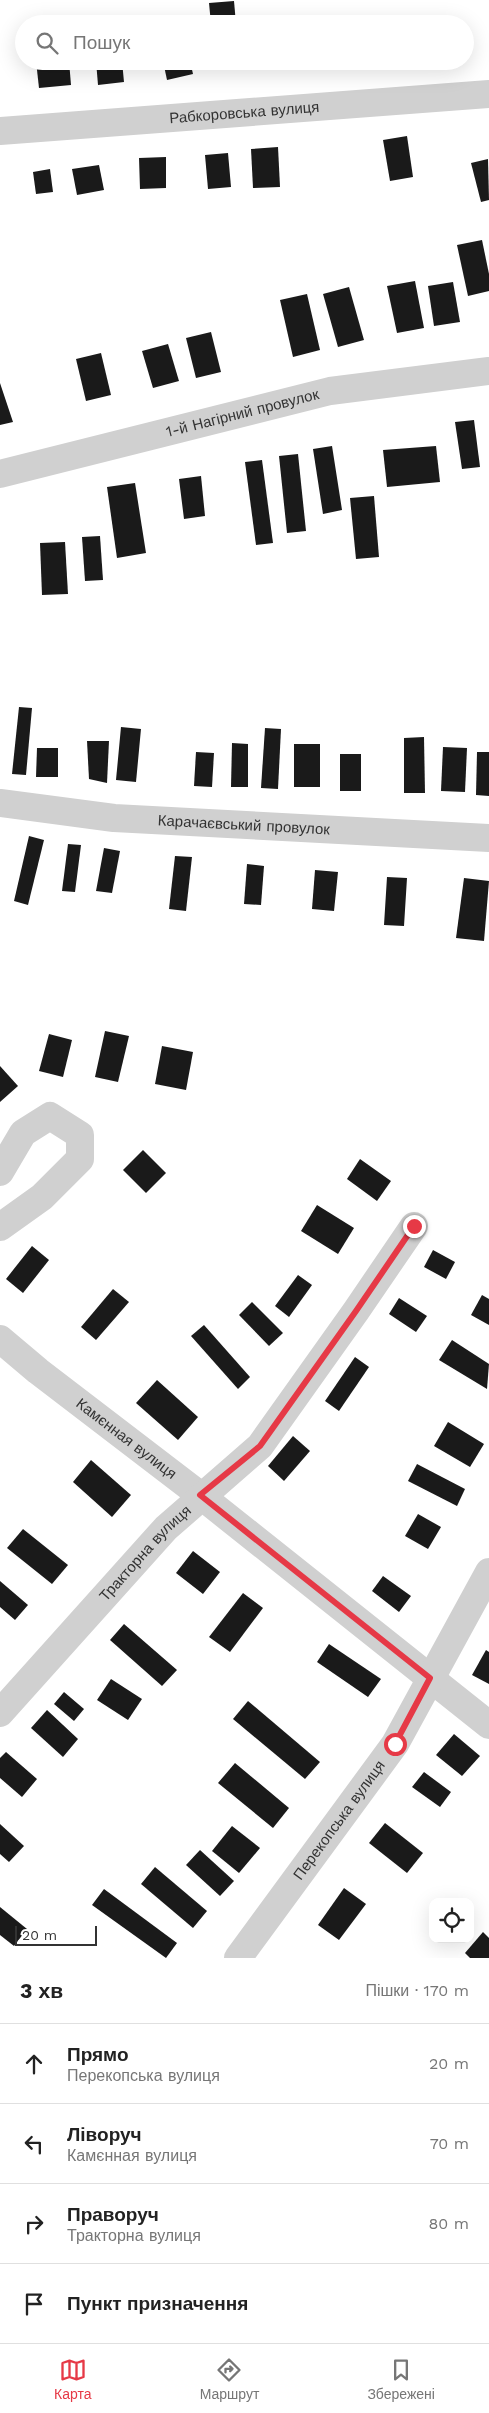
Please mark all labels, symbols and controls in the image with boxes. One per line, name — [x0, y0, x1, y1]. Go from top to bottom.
search box — [15, 15, 474, 70]
icon: search — [33, 29, 61, 57]
text: Пошук — [73, 31, 130, 54]
street label: Рабкоровська вулиця — [169, 98, 320, 127]
street label: 1-й Нагірний провулок — [164, 385, 321, 441]
street label: Карачаєвський провулок — [157, 811, 331, 839]
route end — [403, 1215, 426, 1238]
street label: Камєнная вулиця — [73, 1394, 180, 1483]
street label: Тракторна вулиця — [96, 1501, 195, 1605]
route start — [384, 1733, 407, 1756]
street label: Перекопська вулиця — [289, 1757, 389, 1883]
map controls — [429, 1898, 474, 1943]
button: locate — [429, 1898, 474, 1943]
scale bar — [15, 1923, 98, 1946]
text: 20 m — [22, 1927, 57, 1943]
text: 3 хв — [20, 1978, 63, 2003]
text: Пішки · 170 m — [365, 1981, 469, 2000]
text: Прямо — [67, 2043, 129, 2066]
icon: ahead — [20, 2050, 48, 2078]
text: 20 m — [429, 2054, 469, 2073]
text: Перекопська вулиця — [67, 2066, 220, 2085]
text: Ліворуч — [67, 2123, 142, 2146]
icon: left — [20, 2130, 48, 2158]
text: 70 m — [430, 2134, 469, 2153]
text: Камєнная вулиця — [67, 2146, 197, 2165]
text: Праворуч — [67, 2203, 159, 2226]
icon: right — [20, 2210, 48, 2238]
text: 80 m — [428, 2214, 469, 2233]
text: Тракторна вулиця — [67, 2226, 201, 2245]
icon: arrive — [20, 2290, 48, 2318]
text: Пункт призначення — [67, 2292, 248, 2315]
tab: Карта — [54, 2356, 92, 2402]
tab: Маршрут — [200, 2356, 259, 2402]
tab: Збережені — [367, 2356, 435, 2402]

